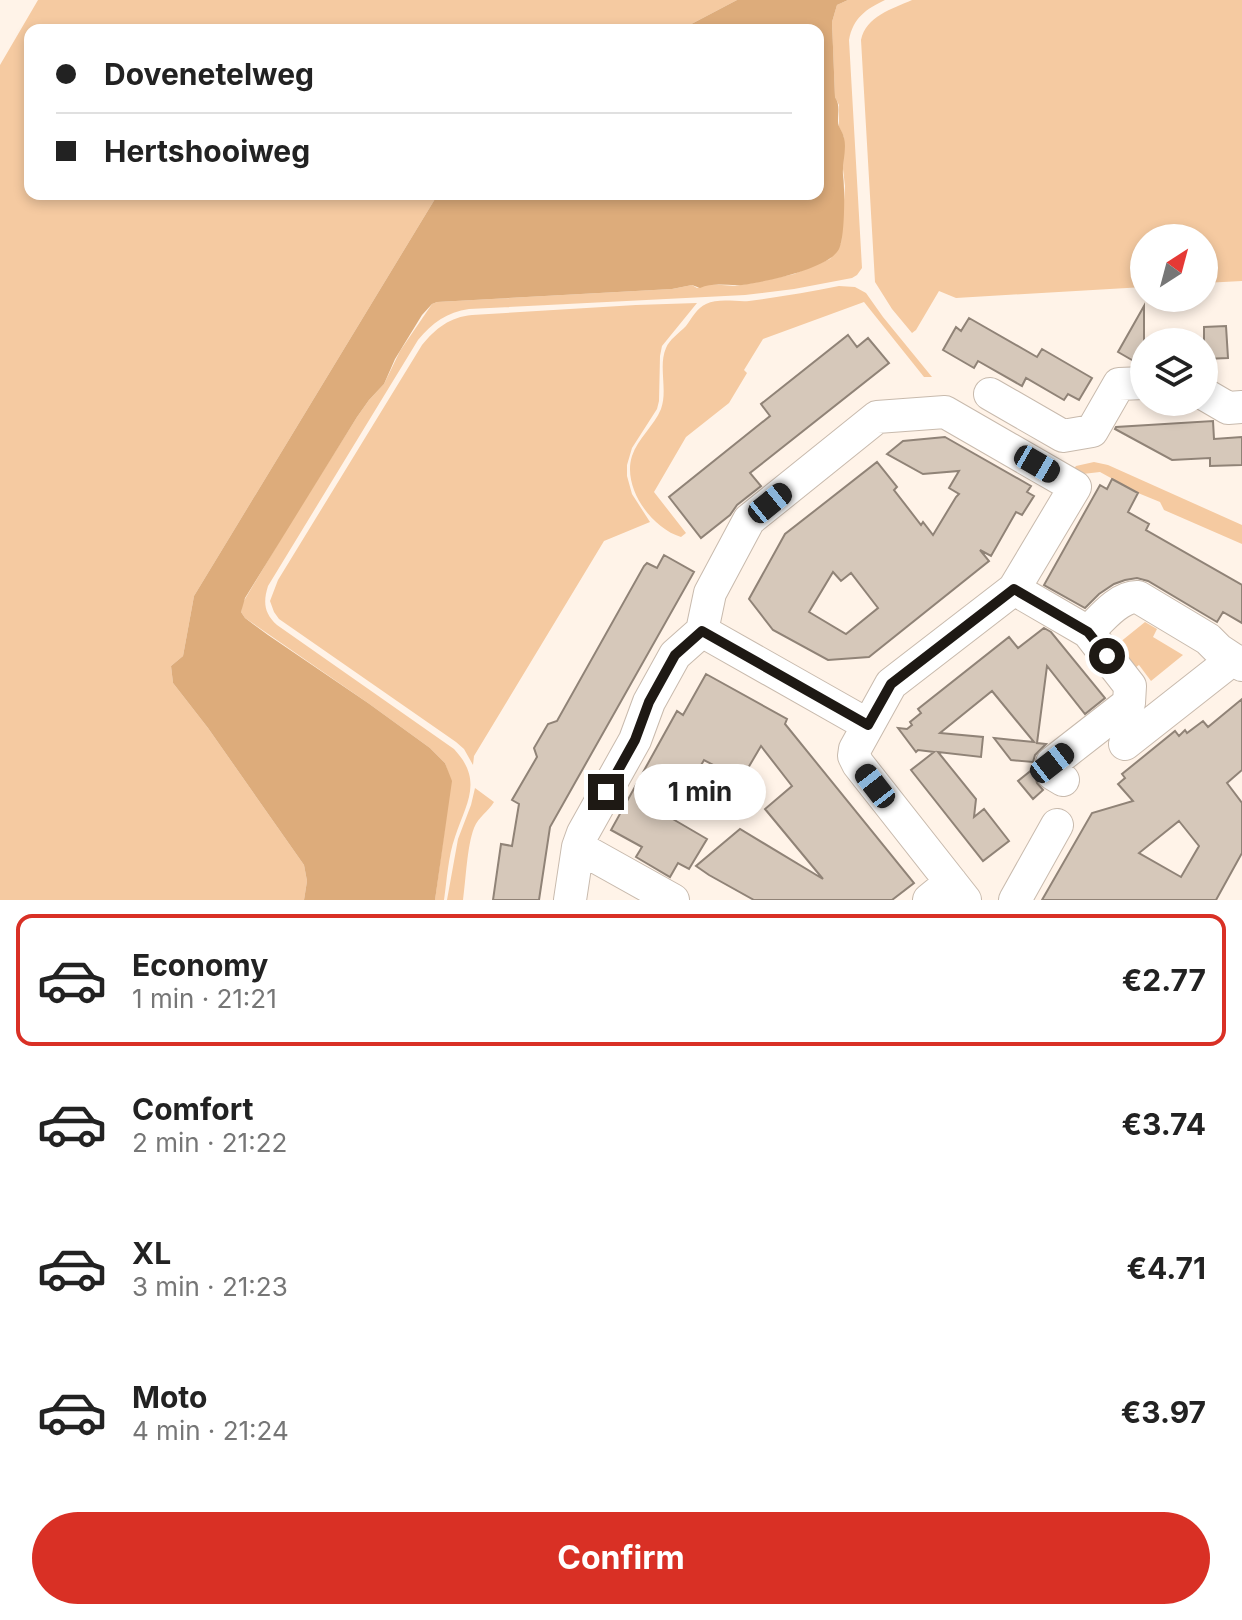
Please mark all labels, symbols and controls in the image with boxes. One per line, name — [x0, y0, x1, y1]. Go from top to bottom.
text: Dovenetelweg — [104, 56, 314, 92]
text: Hertshooiweg — [104, 133, 310, 169]
north arrow — [1130, 224, 1218, 312]
map controls — [1130, 224, 1218, 416]
button: layers — [1130, 328, 1218, 416]
car — [1010, 442, 1064, 486]
car — [744, 479, 796, 527]
route start — [1089, 638, 1125, 674]
car — [1026, 739, 1078, 787]
car — [851, 760, 899, 812]
callout: 1 min — [634, 764, 766, 820]
route end — [588, 774, 624, 810]
text: 1 min — [668, 776, 732, 807]
icon: car — [36, 944, 108, 1016]
text: Economy — [132, 947, 268, 983]
text: €2.77 — [1122, 962, 1206, 998]
text: 1 min · 21:21 — [132, 983, 277, 1014]
icon: car — [36, 1088, 108, 1160]
text: Comfort — [132, 1091, 253, 1127]
text: €3.74 — [1121, 1106, 1206, 1142]
text: 2 min · 21:22 — [132, 1127, 287, 1158]
icon: car — [36, 1232, 108, 1304]
text: XL — [132, 1235, 171, 1271]
text: €4.71 — [1127, 1250, 1206, 1286]
text: 3 min · 21:23 — [132, 1271, 288, 1302]
icon: car — [36, 1376, 108, 1448]
text: Moto — [132, 1379, 207, 1415]
text: €3.97 — [1121, 1394, 1206, 1430]
text: 4 min · 21:24 — [132, 1415, 289, 1446]
button: Confirm — [32, 1512, 1210, 1604]

